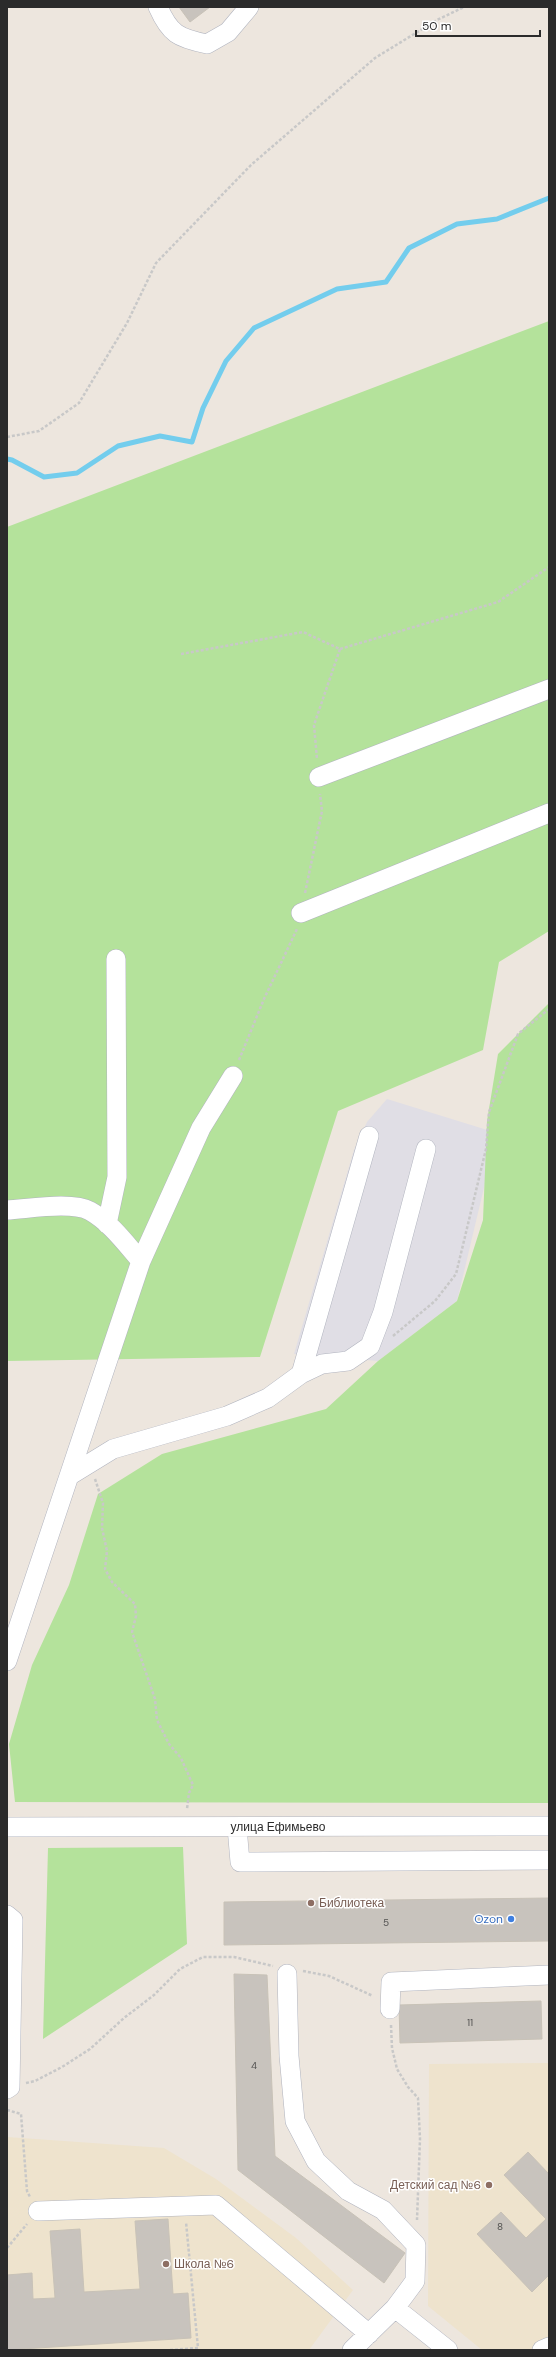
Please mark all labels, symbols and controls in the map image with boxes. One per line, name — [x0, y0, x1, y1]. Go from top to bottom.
scale bar — [416, 12, 540, 38]
text: 50 m — [422, 18, 451, 34]
street label: улица Ефимьево — [231, 1819, 326, 1835]
place label: Библиотека — [319, 1895, 385, 1911]
marker: Библиотека — [306, 1898, 316, 1908]
place label: Ozon — [474, 1911, 503, 1927]
marker: Ozon — [506, 1914, 516, 1924]
house number: 5 — [383, 1916, 389, 1929]
house number: 11 — [467, 2016, 473, 2029]
house number: 4 — [251, 2059, 257, 2072]
place label: Детский сад №6 — [390, 2177, 481, 2193]
marker: Детский сад №6 — [484, 2180, 494, 2190]
house number: 8 — [497, 2220, 503, 2233]
place label: Школа №6 — [174, 2256, 234, 2272]
marker: Школа №6 — [161, 2259, 171, 2269]

